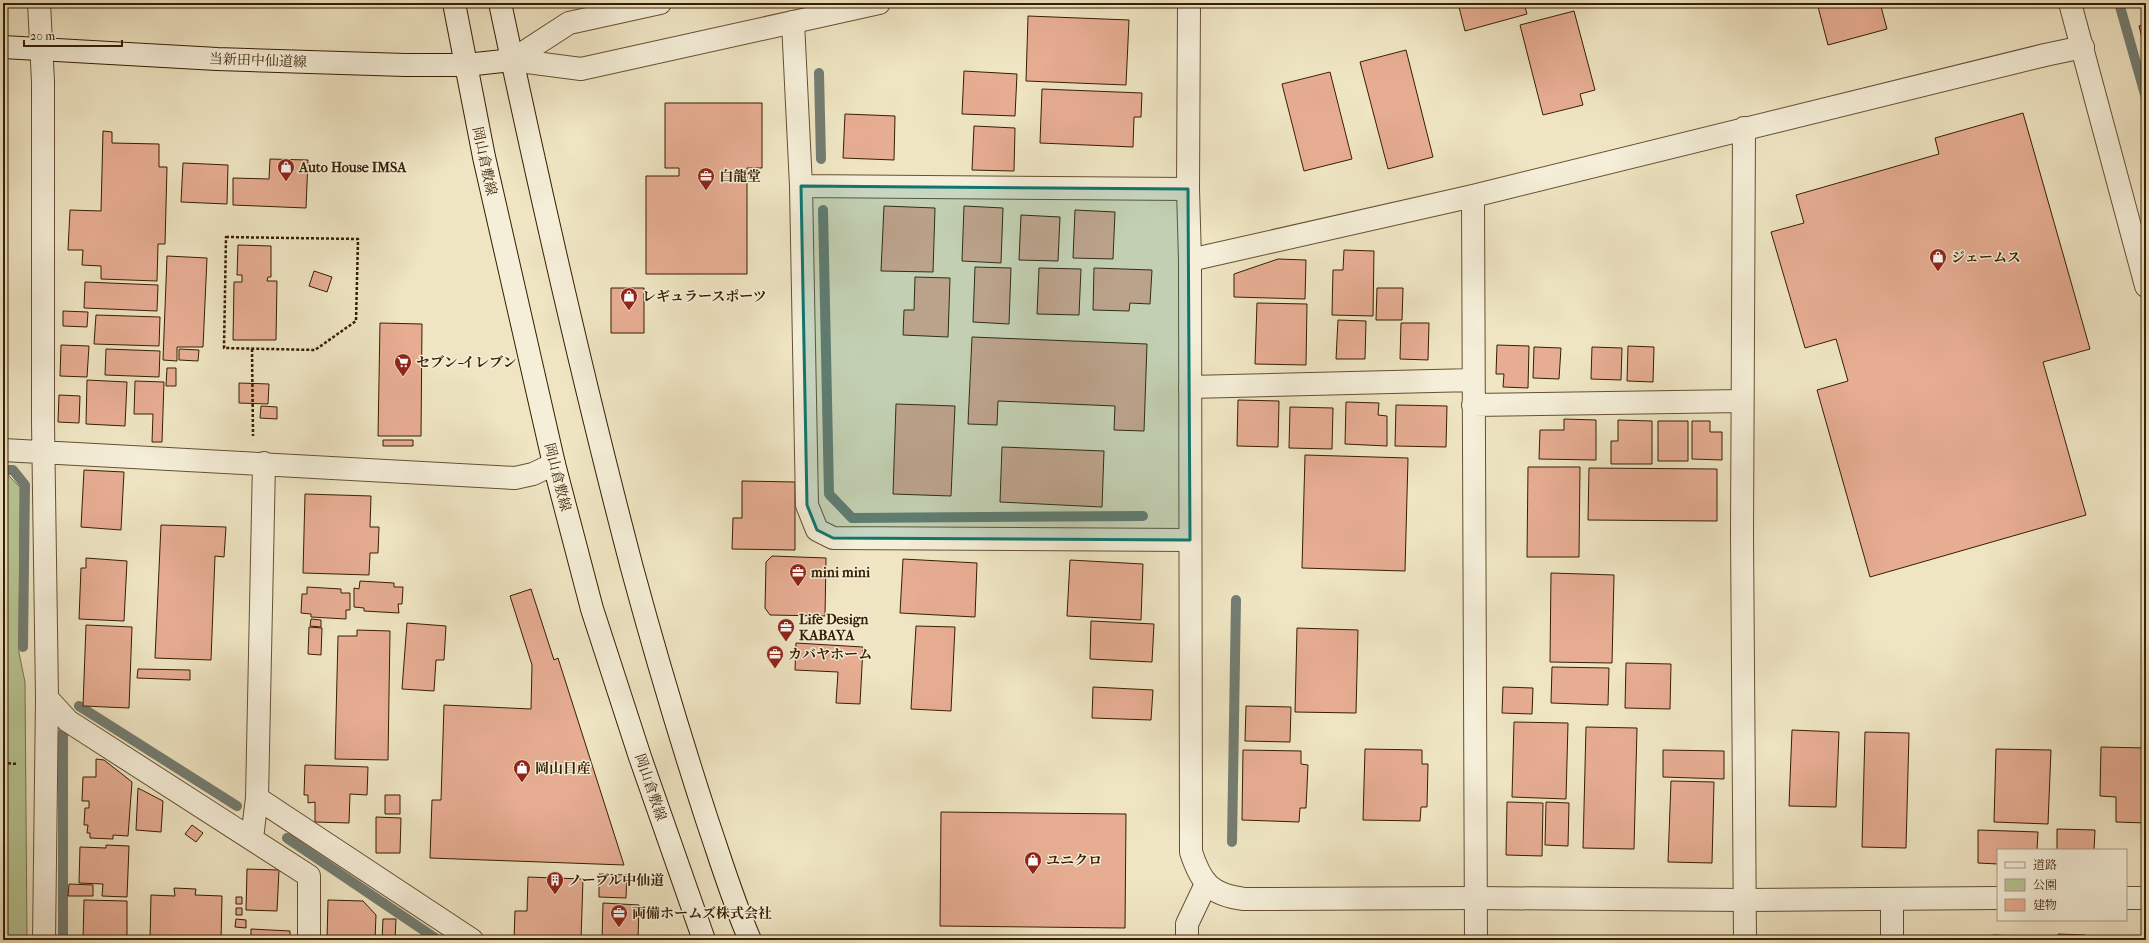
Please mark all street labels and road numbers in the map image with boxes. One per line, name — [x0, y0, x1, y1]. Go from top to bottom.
street label: 当新田中仙道線 — [209, 50, 307, 71]
street label: 岡山倉敷線 — [469, 125, 500, 197]
street label: 岡山倉敷線 — [541, 441, 574, 513]
street label: 岡山倉敷線 — [631, 751, 670, 823]

